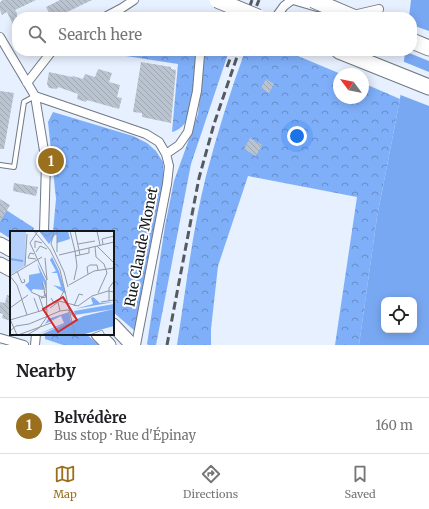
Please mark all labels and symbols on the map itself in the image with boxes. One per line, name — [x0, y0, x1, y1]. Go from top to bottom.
north arrow — [333, 68, 369, 104]
your location — [287, 126, 307, 146]
pin: 1 — [38, 146, 64, 176]
street label: Rue Claude Monet — [121, 185, 162, 308]
inset map — [10, 231, 114, 335]

